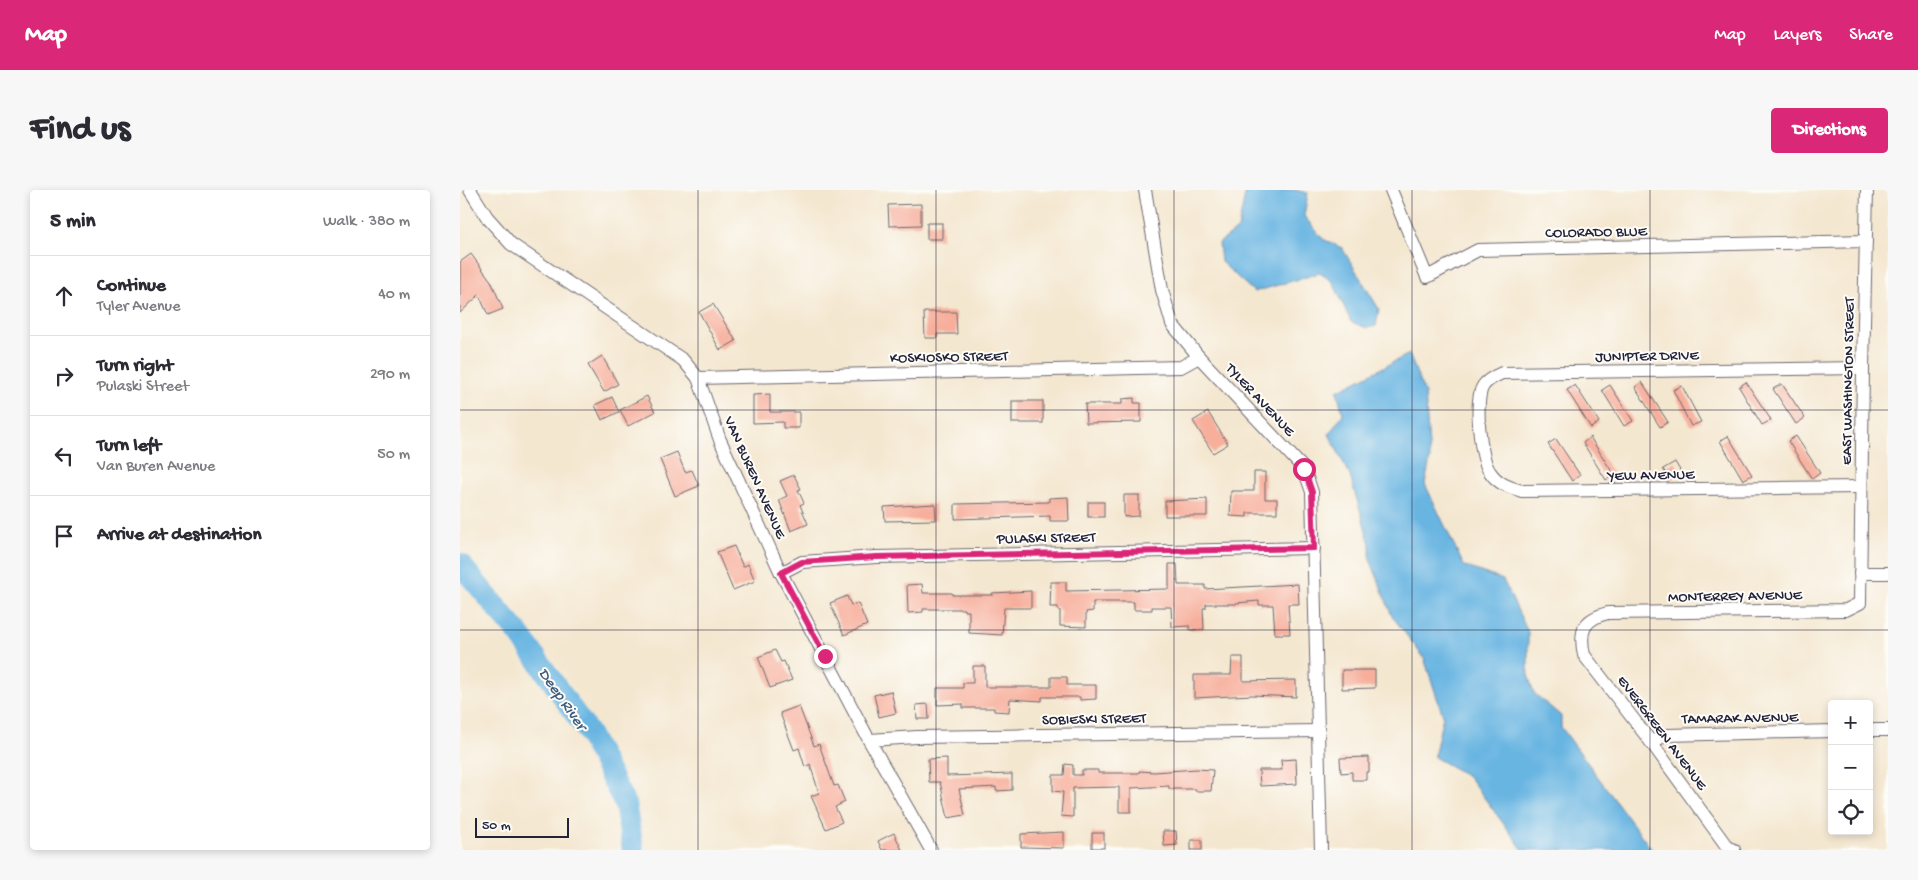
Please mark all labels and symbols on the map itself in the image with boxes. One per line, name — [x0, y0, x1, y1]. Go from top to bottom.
street label: COLORADO BLUE — [1545, 223, 1648, 243]
street label: EAST WASHINGTON STREET — [1839, 296, 1859, 465]
street label: JUNIPTER DRIVE — [1595, 347, 1700, 367]
street label: KOSKIOSKO STREET — [890, 348, 1009, 368]
street label: TYLER AVENUE — [1220, 359, 1298, 441]
street label: VAN BUREN AVENUE — [719, 413, 789, 542]
route start — [1293, 458, 1316, 481]
street label: YEW AVENUE — [1605, 466, 1695, 486]
street label: PULASKI STREET — [996, 529, 1097, 549]
street label: MONTERREY AVENUE — [1668, 587, 1803, 607]
route end — [814, 645, 837, 668]
water label: Deep River — [533, 665, 591, 737]
street label: EVERGREEN AVENUE — [1613, 672, 1711, 794]
street label: TAMARAK AVENUE — [1681, 709, 1799, 729]
street label: SOBIESKI STREET — [1042, 710, 1147, 730]
scale bar — [475, 815, 569, 838]

